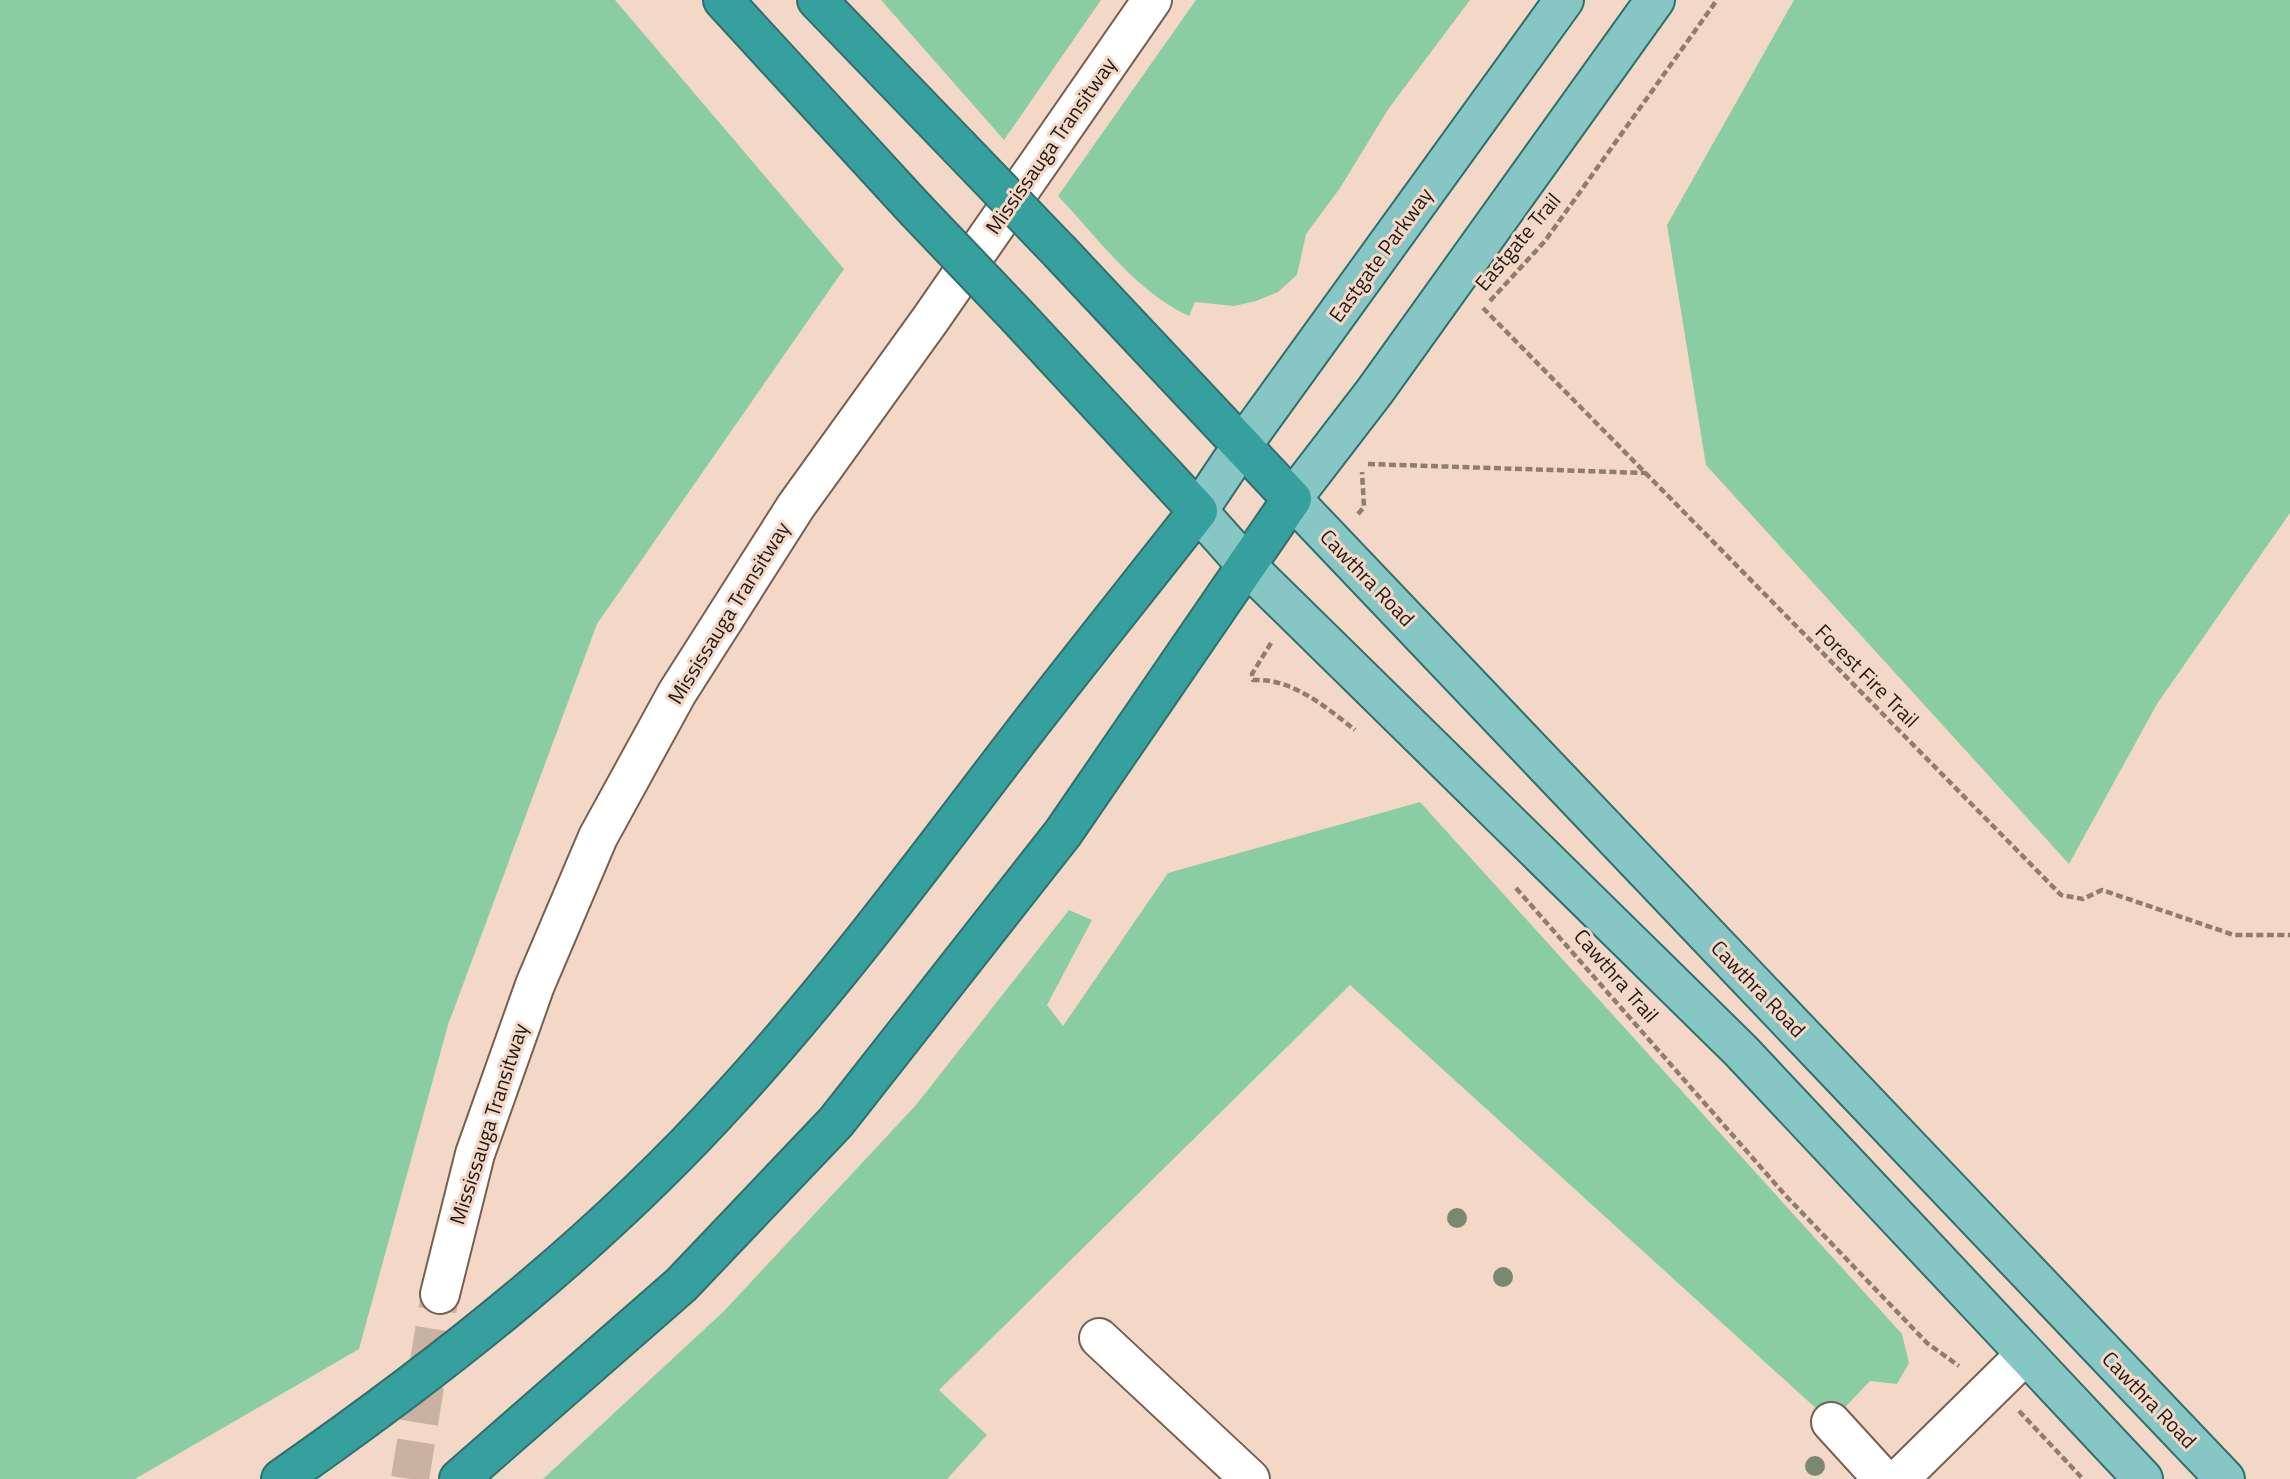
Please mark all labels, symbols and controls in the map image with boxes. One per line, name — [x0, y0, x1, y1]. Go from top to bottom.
street label: Mississauga Transitway — [977, 50, 1124, 241]
street label: Eastgate Parkway — [1320, 180, 1440, 328]
street label: Eastgate Trail — [1467, 185, 1568, 297]
street label: Mississauga Transitway — [659, 515, 797, 710]
street label: Cawthra Road — [1313, 521, 1422, 633]
street label: Forest Fire Trail — [1808, 616, 1927, 735]
street label: Cawthra Trail — [1567, 921, 1667, 1029]
street label: Cawthra Road — [1704, 932, 1813, 1044]
street label: Mississauga Transitway — [440, 1019, 536, 1228]
street label: Cawthra Road — [2095, 1343, 2204, 1455]

